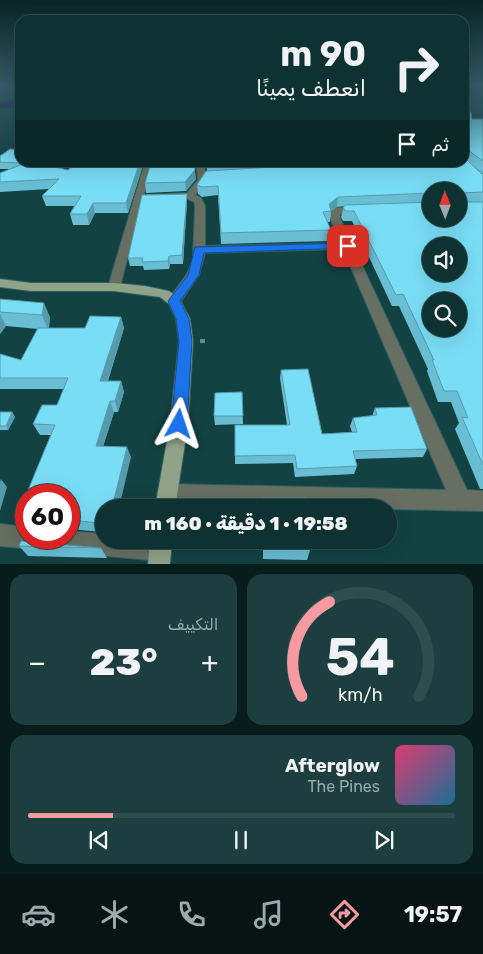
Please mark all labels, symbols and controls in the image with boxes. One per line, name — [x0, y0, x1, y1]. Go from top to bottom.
text: 90 m — [280, 33, 366, 75]
icon: right — [384, 35, 449, 100]
text: انعطف يمينًا — [256, 75, 366, 102]
icon: arrive — [393, 130, 421, 158]
text: ثم — [431, 133, 449, 156]
north arrow — [422, 182, 468, 228]
map controls — [422, 182, 467, 337]
pin — [327, 225, 369, 267]
icon: arrive — [334, 232, 362, 260]
button: sound — [422, 237, 467, 282]
button: search — [422, 292, 467, 337]
position arrow — [152, 397, 204, 449]
speed limit sign: 60 — [15, 484, 80, 549]
text: 19:58 · 1 دقيقة · 160 m — [144, 512, 348, 535]
text: التكييف — [168, 615, 219, 634]
text: 54 — [325, 626, 394, 688]
text: 23° — [90, 639, 157, 685]
text: − — [28, 646, 46, 679]
text: + — [201, 646, 218, 679]
text: km/h — [337, 684, 382, 705]
text: Afterglow — [285, 754, 380, 777]
text: The Pines — [307, 777, 380, 796]
icon: previous — [85, 826, 113, 854]
icon: pause — [227, 826, 255, 854]
icon: next — [370, 826, 398, 854]
icon: car — [21, 897, 56, 932]
icon: climate — [97, 897, 132, 932]
icon: phone — [174, 897, 209, 932]
icon: music — [251, 897, 286, 932]
icon: directions — [327, 897, 362, 932]
text: 19:57 — [404, 901, 462, 928]

